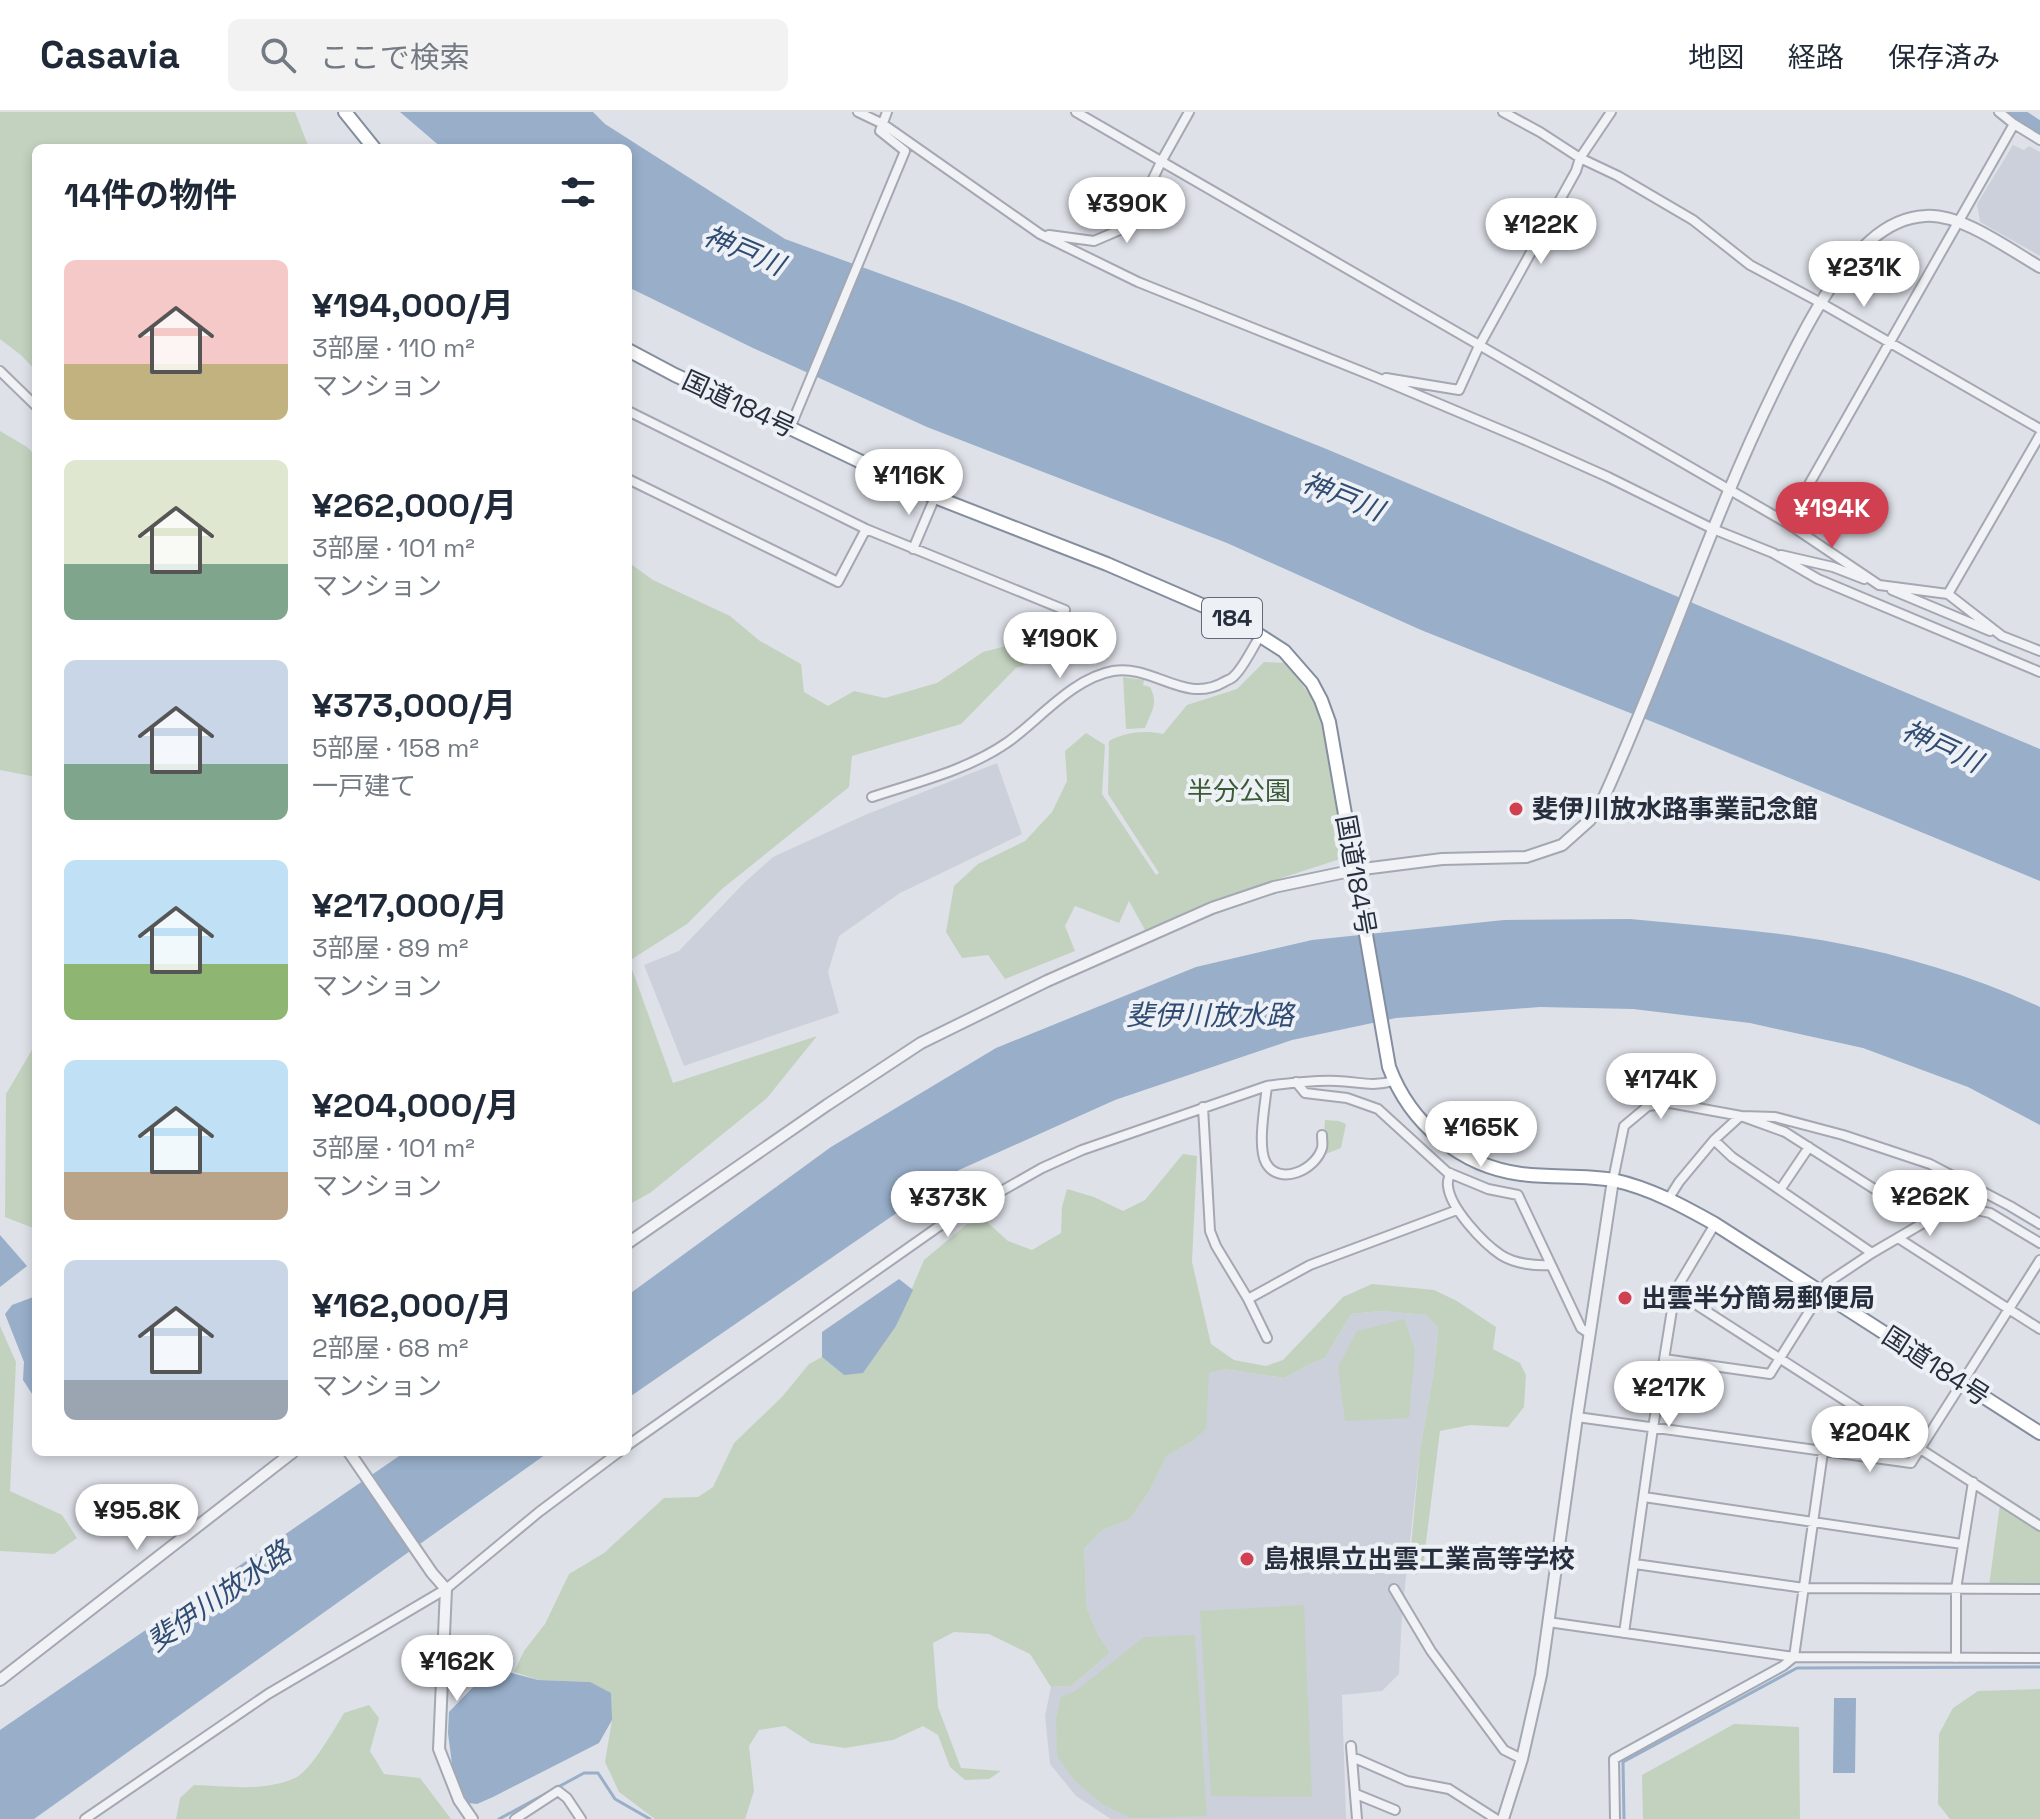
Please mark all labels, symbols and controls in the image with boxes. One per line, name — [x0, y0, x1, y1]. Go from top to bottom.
search box — [228, 19, 788, 91]
text: Casavia — [40, 31, 180, 79]
icon: search — [256, 33, 300, 77]
text: ここで検索 — [320, 38, 470, 77]
text: 地図 — [1688, 39, 1744, 75]
text: 経路 — [1788, 39, 1844, 75]
text: 保存済み — [1888, 39, 2000, 75]
icon: filters — [556, 170, 600, 214]
text: 14件の物件 — [64, 174, 237, 217]
pin: ¥390K — [1071, 177, 1183, 245]
text: ¥390K — [1086, 186, 1168, 220]
pin: ¥122K — [1485, 198, 1597, 266]
text: ¥122K — [1503, 207, 1579, 241]
water label: 神戸川 — [698, 217, 792, 284]
pin: ¥231K — [1808, 241, 1920, 309]
text: ¥231K — [1827, 250, 1901, 284]
text: ¥194,000/月 — [312, 284, 514, 327]
icon: home — [128, 292, 224, 388]
text: 3部屋 · 110 m² — [312, 331, 475, 365]
street label: 国道184号 — [677, 363, 801, 445]
text: マンション — [312, 369, 442, 403]
pin: ¥116K — [853, 449, 965, 517]
text: ¥116K — [873, 458, 945, 492]
water label: 神戸川 — [1297, 464, 1391, 530]
pin: ¥194K — [1776, 482, 1888, 550]
text: ¥262,000/月 — [312, 484, 517, 527]
text: ¥194K — [1794, 491, 1870, 525]
icon: home — [128, 492, 224, 588]
text: 3部屋 · 101 m² — [312, 531, 475, 565]
text: マンション — [312, 569, 442, 603]
road number: 184 — [1202, 598, 1262, 638]
pin: ¥190K — [1004, 612, 1116, 680]
text: ¥190K — [1021, 621, 1099, 655]
text: ¥373,000/月 — [312, 684, 516, 727]
icon: home — [128, 692, 224, 788]
water label: 神戸川 — [1896, 712, 1990, 781]
text: 5部屋 · 158 m² — [312, 731, 479, 765]
text: 一戸建て — [312, 769, 416, 803]
park label: 半分公園 — [1187, 774, 1291, 808]
place label: 斐伊川放水路事業記念館 — [1532, 792, 1818, 826]
marker: 斐伊川放水路事業記念館 — [1507, 800, 1525, 818]
street label: 国道184号 — [1329, 812, 1383, 938]
text: ¥217,000/月 — [312, 884, 508, 927]
icon: home — [128, 892, 224, 988]
text: 3部屋 · 89 m² — [312, 931, 469, 965]
text: マンション — [312, 969, 442, 1003]
water label: 斐伊川放水路 — [1126, 997, 1296, 1033]
pin: ¥174K — [1605, 1053, 1717, 1121]
text: ¥174K — [1624, 1062, 1698, 1096]
text: ¥204,000/月 — [312, 1084, 520, 1127]
icon: home — [128, 1092, 224, 1188]
pin: ¥165K — [1425, 1101, 1537, 1169]
text: ¥165K — [1443, 1110, 1519, 1144]
text: 3部屋 · 101 m² — [312, 1131, 475, 1165]
text: マンション — [312, 1169, 442, 1203]
pin: ¥262K — [1874, 1170, 1986, 1238]
pin: ¥373K — [892, 1171, 1004, 1239]
text: ¥262K — [1890, 1179, 1970, 1213]
text: ¥373K — [909, 1180, 987, 1214]
place label: 出雲半分簡易郵便局 — [1641, 1281, 1875, 1315]
text: ¥162,000/月 — [312, 1284, 512, 1327]
marker: 出雲半分簡易郵便局 — [1616, 1289, 1634, 1307]
icon: home — [128, 1292, 224, 1388]
street label: 国道184号 — [1876, 1319, 1996, 1413]
text: 2部屋 · 68 m² — [312, 1331, 469, 1365]
pin: ¥217K — [1613, 1361, 1725, 1429]
text: マンション — [312, 1369, 442, 1403]
text: ¥217K — [1632, 1370, 1706, 1404]
pin: ¥204K — [1814, 1406, 1926, 1474]
text: ¥204K — [1829, 1415, 1911, 1449]
pin: ¥95.8K — [72, 1484, 202, 1552]
text: ¥95.8K — [93, 1493, 181, 1527]
water label: 斐伊川放水路 — [140, 1532, 300, 1659]
place label: 島根県立出雲工業高等学校 — [1263, 1542, 1575, 1576]
marker: 島根県立出雲工業高等学校 — [1238, 1550, 1256, 1568]
pin: ¥162K — [401, 1635, 513, 1703]
text: ¥162K — [419, 1644, 495, 1678]

